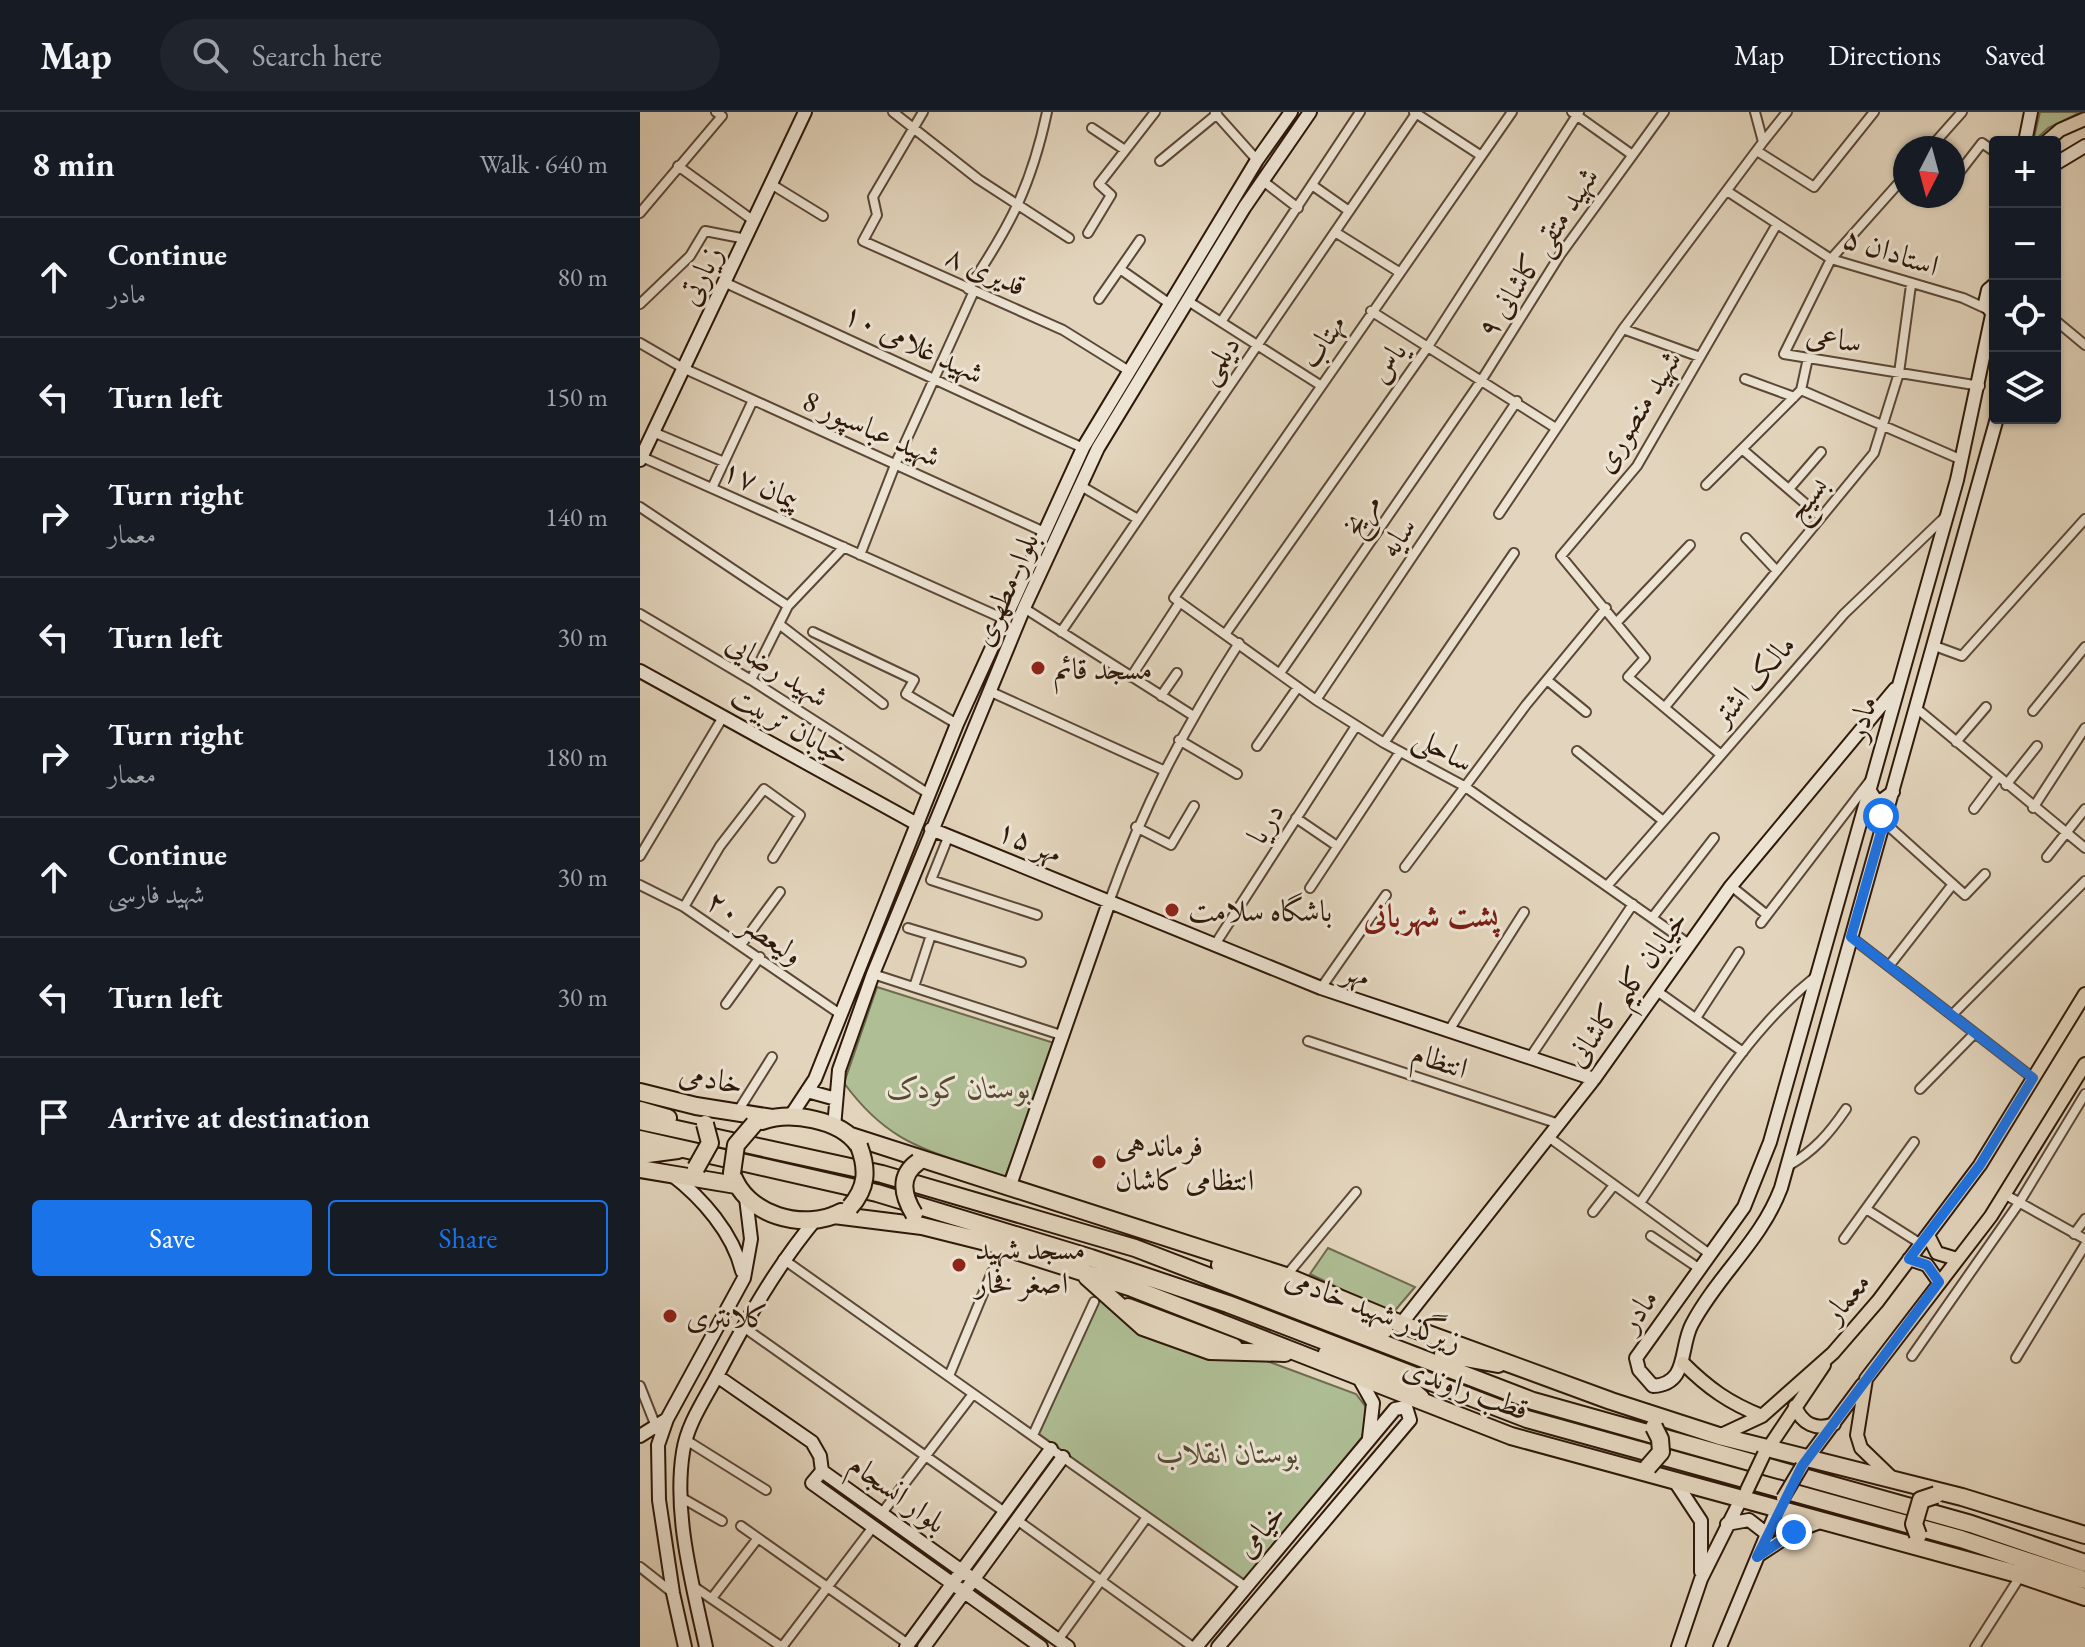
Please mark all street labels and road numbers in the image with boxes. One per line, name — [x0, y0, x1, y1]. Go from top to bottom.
street label: شهید متقی کاشانی ۹ — [1467, 159, 1609, 347]
street label: استادان ۵ — [1838, 217, 1944, 285]
street label: قدیری ۸ — [940, 235, 1032, 305]
street label: زیارتی — [669, 238, 731, 312]
street label: شهید غلامی ۱۰ — [837, 293, 991, 393]
street label: مهتاب — [1290, 306, 1354, 376]
street label: ساعی — [1803, 314, 1865, 362]
street label: دیلمی — [1187, 327, 1249, 392]
street label: یاس — [1359, 332, 1416, 391]
street label: شهید منصوری — [1584, 342, 1690, 480]
street label: شهید عباسپور 8 — [796, 380, 947, 477]
street label: پیمان ۱۷ — [716, 450, 808, 519]
street label: بسیج — [1776, 467, 1843, 534]
street label: مریخ — [1332, 485, 1395, 547]
street label: سایه — [1369, 509, 1425, 565]
street label: بلوار مطهری — [963, 526, 1047, 652]
street label: شهید رضایی — [719, 622, 836, 716]
street label: مالک اشتر — [1700, 626, 1804, 736]
street label: خیابان تربیت — [724, 676, 858, 774]
street label: مادر — [1835, 691, 1886, 747]
street label: ساحلی — [1406, 717, 1481, 784]
street label: دریا — [1237, 795, 1293, 851]
street label: مهر ۱۵ — [991, 810, 1069, 872]
street label: ولیعصر ۲۰ — [699, 880, 811, 974]
street label: خیابان کلیم کاشانی — [1556, 902, 1704, 1080]
street label: مهر — [1335, 949, 1376, 996]
street label: انتظام — [1405, 1033, 1473, 1094]
street label: خادمی — [676, 1053, 746, 1103]
street label: زیرگذر شهید خادمی — [1280, 1256, 1468, 1361]
street label: معمار — [1811, 1263, 1879, 1333]
street label: مادر — [1608, 1281, 1667, 1342]
street label: قطب راوندی — [1398, 1347, 1534, 1429]
street label: بلوار انسجام — [837, 1444, 955, 1547]
street label: خیامی — [1226, 1495, 1294, 1565]

